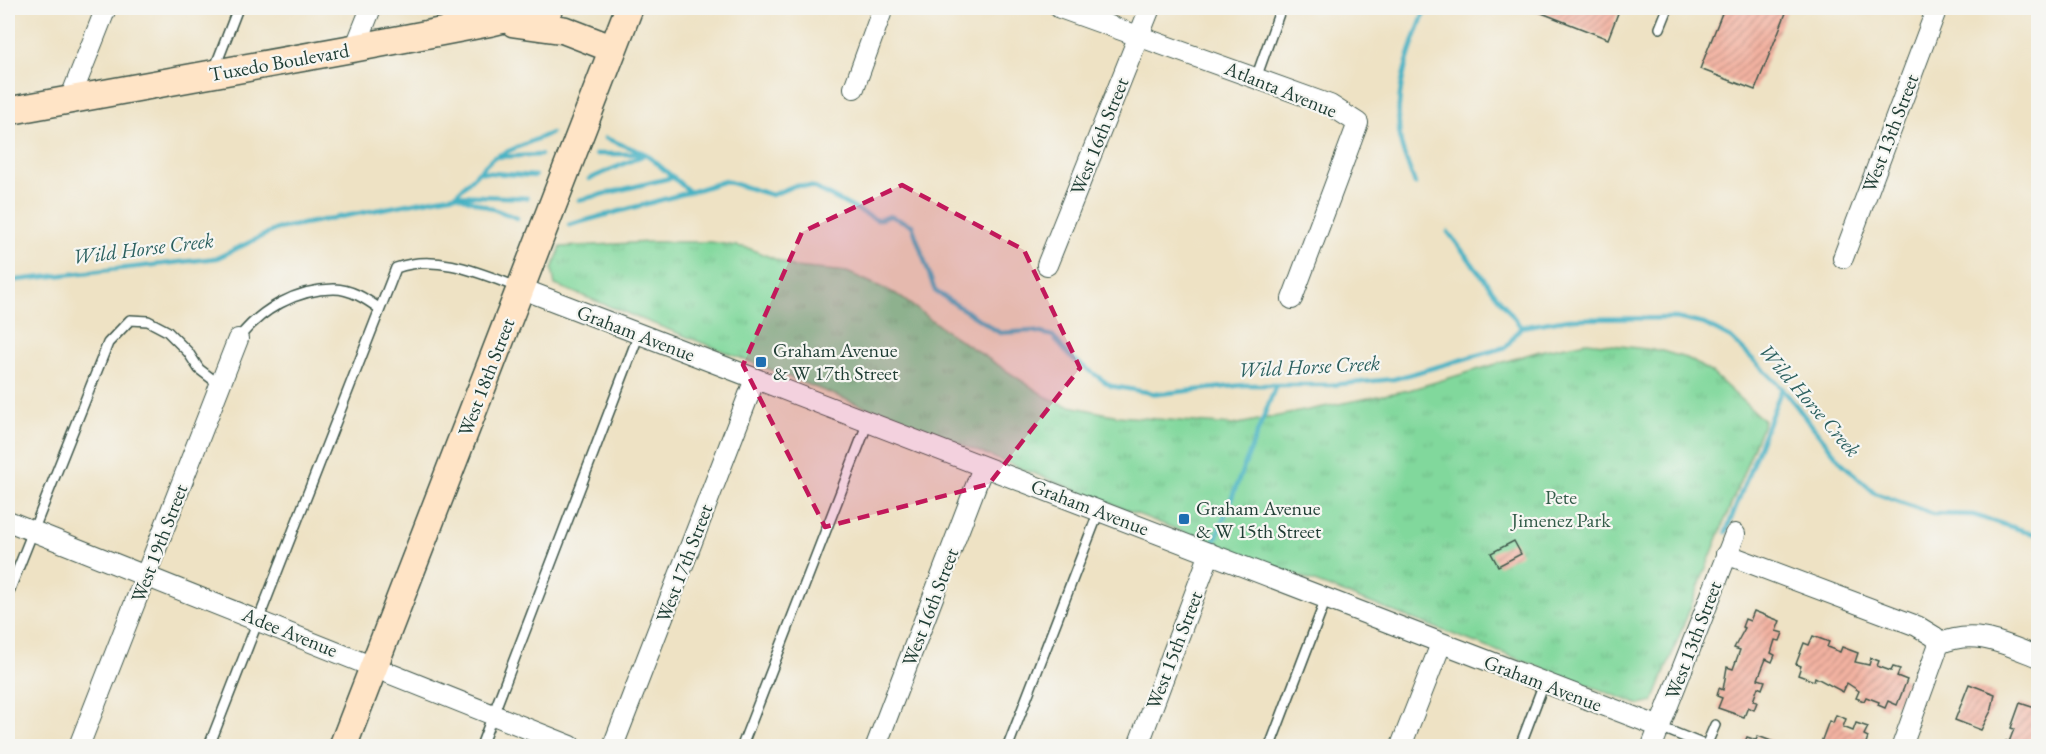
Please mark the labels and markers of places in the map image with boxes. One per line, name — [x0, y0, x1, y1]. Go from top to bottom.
place label: Graham Avenue & W 17th Street — [773, 337, 899, 386]
marker: Graham Avenue & W 17th Street — [754, 355, 768, 369]
place label: Graham Avenue & W 15th Street — [1196, 495, 1322, 544]
marker: Graham Avenue & W 15th Street — [1177, 512, 1191, 526]

